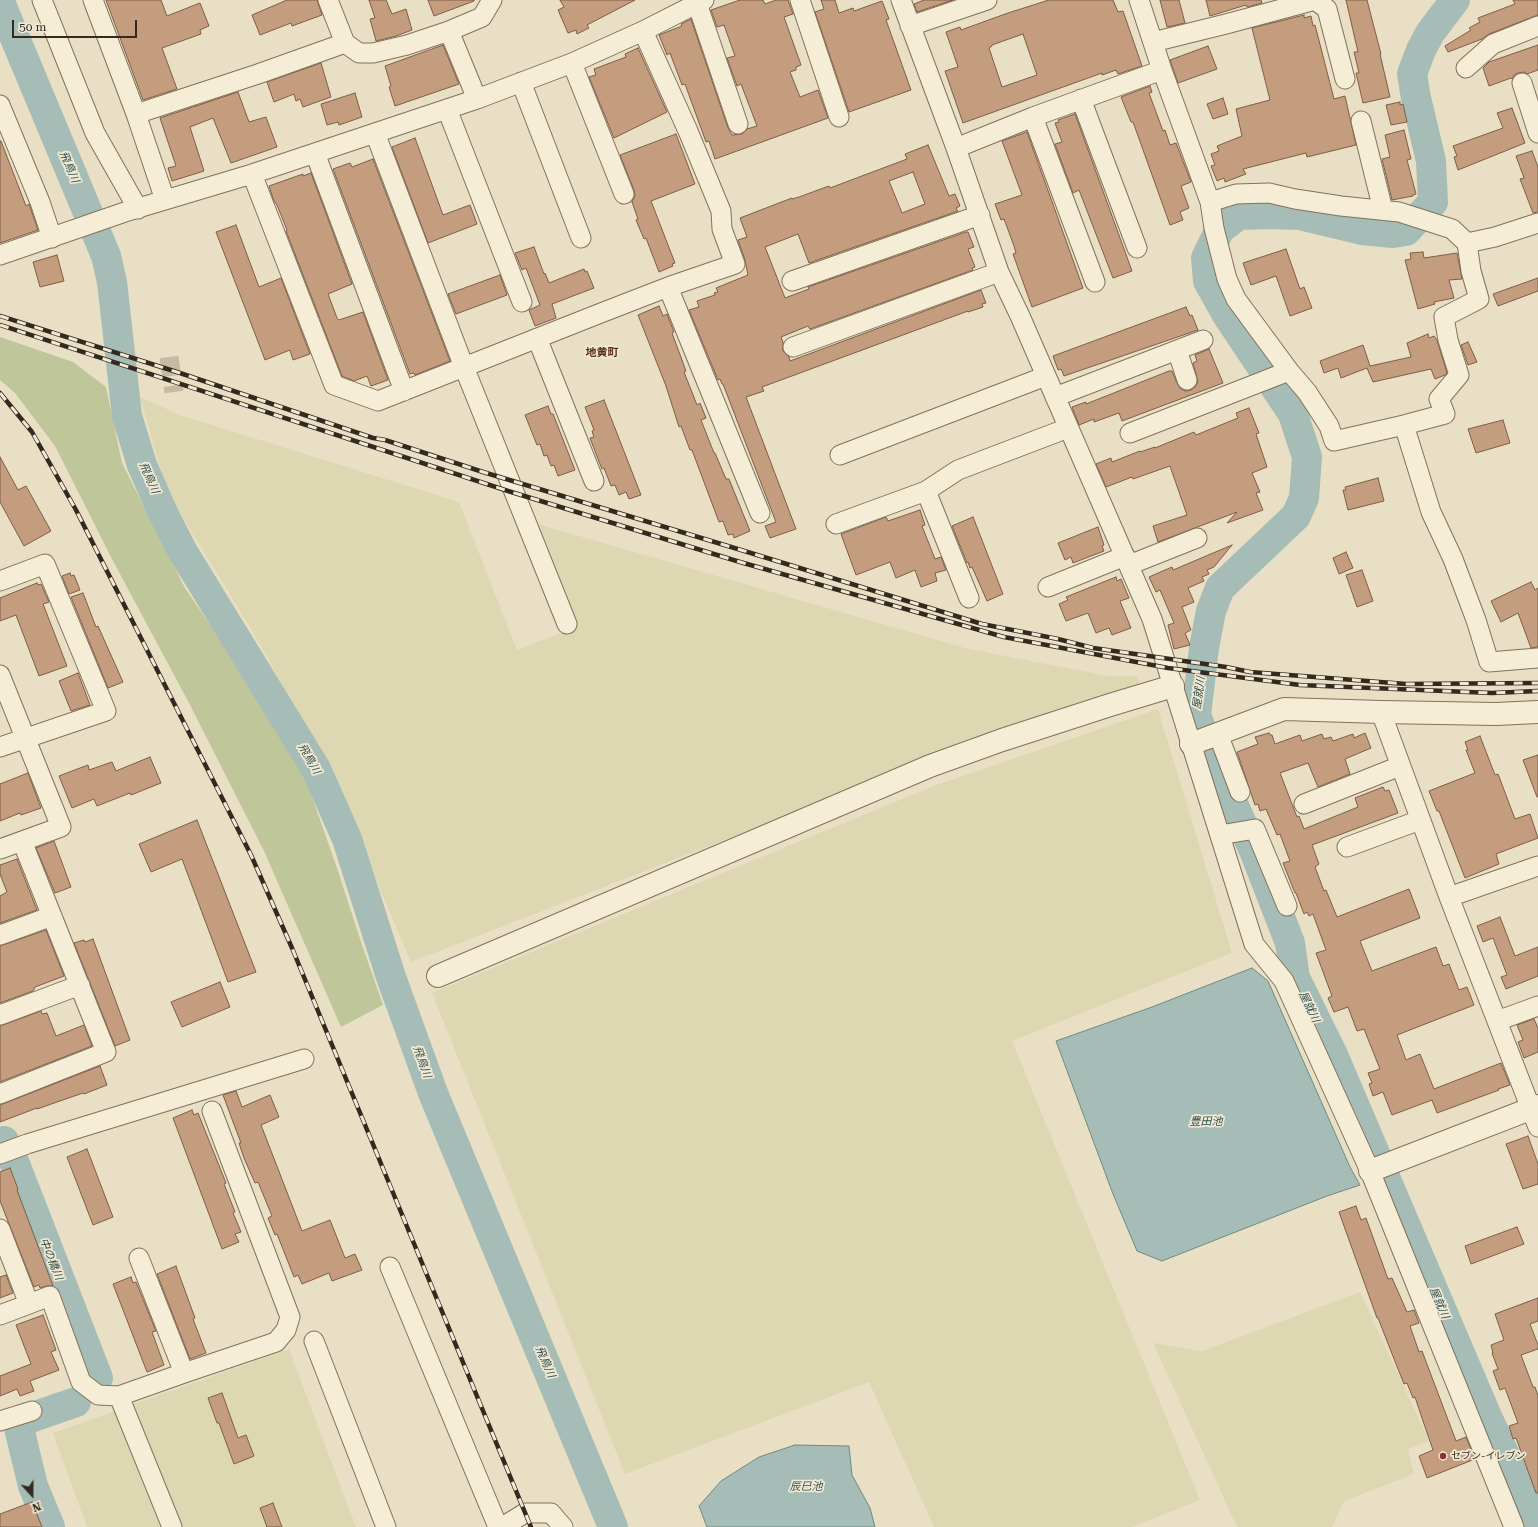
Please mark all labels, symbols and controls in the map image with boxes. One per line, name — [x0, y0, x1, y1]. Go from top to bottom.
scale bar — [14, 12, 139, 38]
text: 50 m — [19, 20, 46, 34]
water label: 飛鳥川 — [56, 149, 82, 185]
district label: 地黄町 — [586, 346, 618, 360]
water label: 飛鳥川 — [136, 460, 162, 496]
water label: 屋就川 — [1190, 676, 1208, 710]
water label: 飛鳥川 — [295, 741, 323, 777]
water label: 屋就川 — [1296, 989, 1322, 1025]
water label: 飛鳥川 — [410, 1044, 434, 1080]
water label: 豊田池 — [1190, 1115, 1222, 1129]
water label: 中の橋川 — [37, 1236, 65, 1282]
water label: 屋就川 — [1426, 1285, 1452, 1321]
water label: 飛鳥川 — [532, 1344, 558, 1380]
place label: セブン-イレブン — [1451, 1450, 1525, 1462]
marker: セブン-イレブン — [1438, 1451, 1448, 1461]
north arrow — [12, 1475, 52, 1515]
water label: 辰巳池 — [790, 1480, 822, 1494]
text: N — [30, 1499, 43, 1514]

